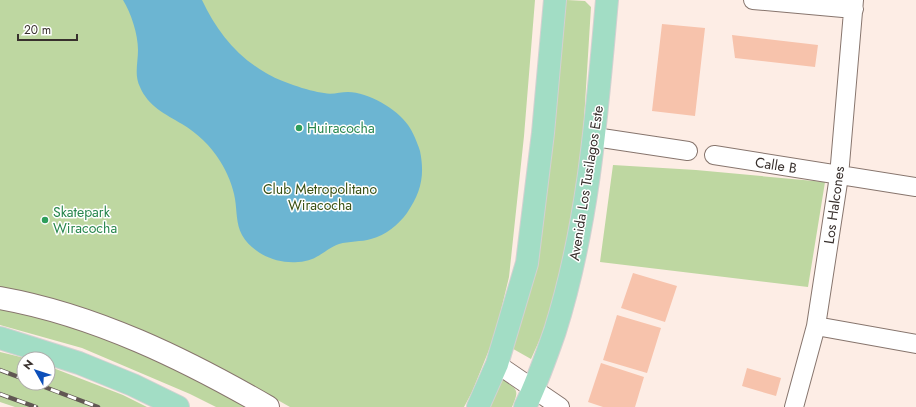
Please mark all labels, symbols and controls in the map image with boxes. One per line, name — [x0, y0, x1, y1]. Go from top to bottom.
scale bar — [18, 16, 77, 42]
text: 20 m — [24, 21, 51, 39]
street label: Avenida Los Tusilagos Este — [564, 104, 608, 262]
place label: Huiracocha — [307, 118, 375, 138]
marker: Huiracocha — [294, 123, 304, 133]
street label: Calle B — [754, 152, 798, 178]
street label: Los Halcones — [819, 164, 849, 245]
park label: Club Metropolitano Wiracocha — [263, 179, 377, 215]
place label: Skatepark Wiracocha — [53, 202, 117, 238]
marker: Skatepark Wiracocha — [40, 215, 50, 225]
north arrow — [16, 351, 56, 391]
text: N — [19, 356, 37, 373]

